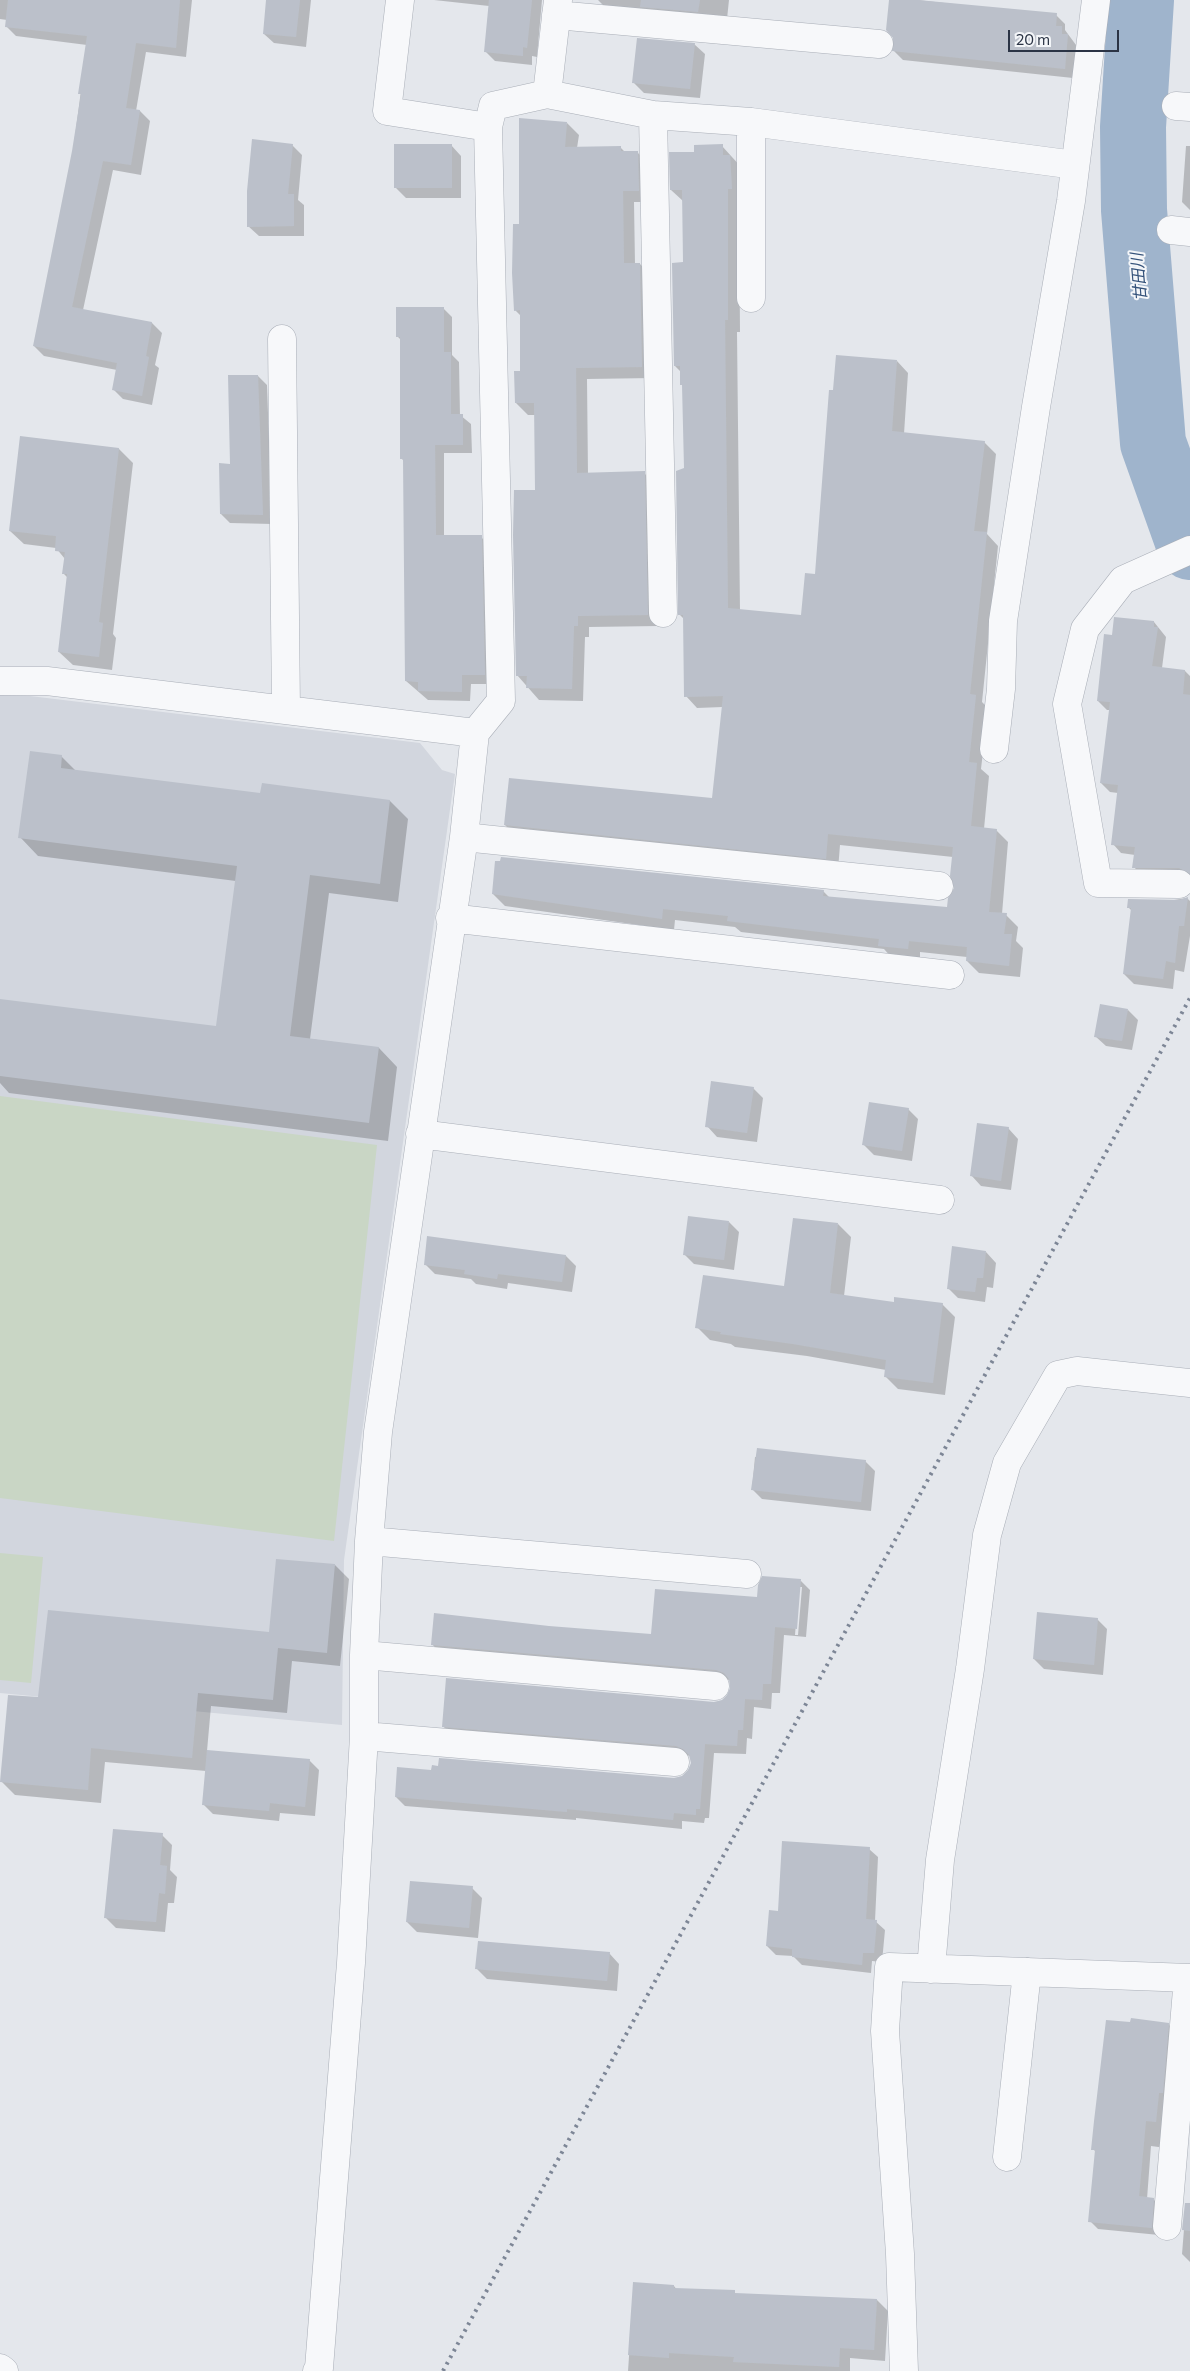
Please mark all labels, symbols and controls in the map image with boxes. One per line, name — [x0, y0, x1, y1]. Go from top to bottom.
scale bar — [1010, 20, 1121, 52]
text: 20 m — [1016, 30, 1050, 48]
water label: 甘田川 — [1127, 252, 1151, 302]

